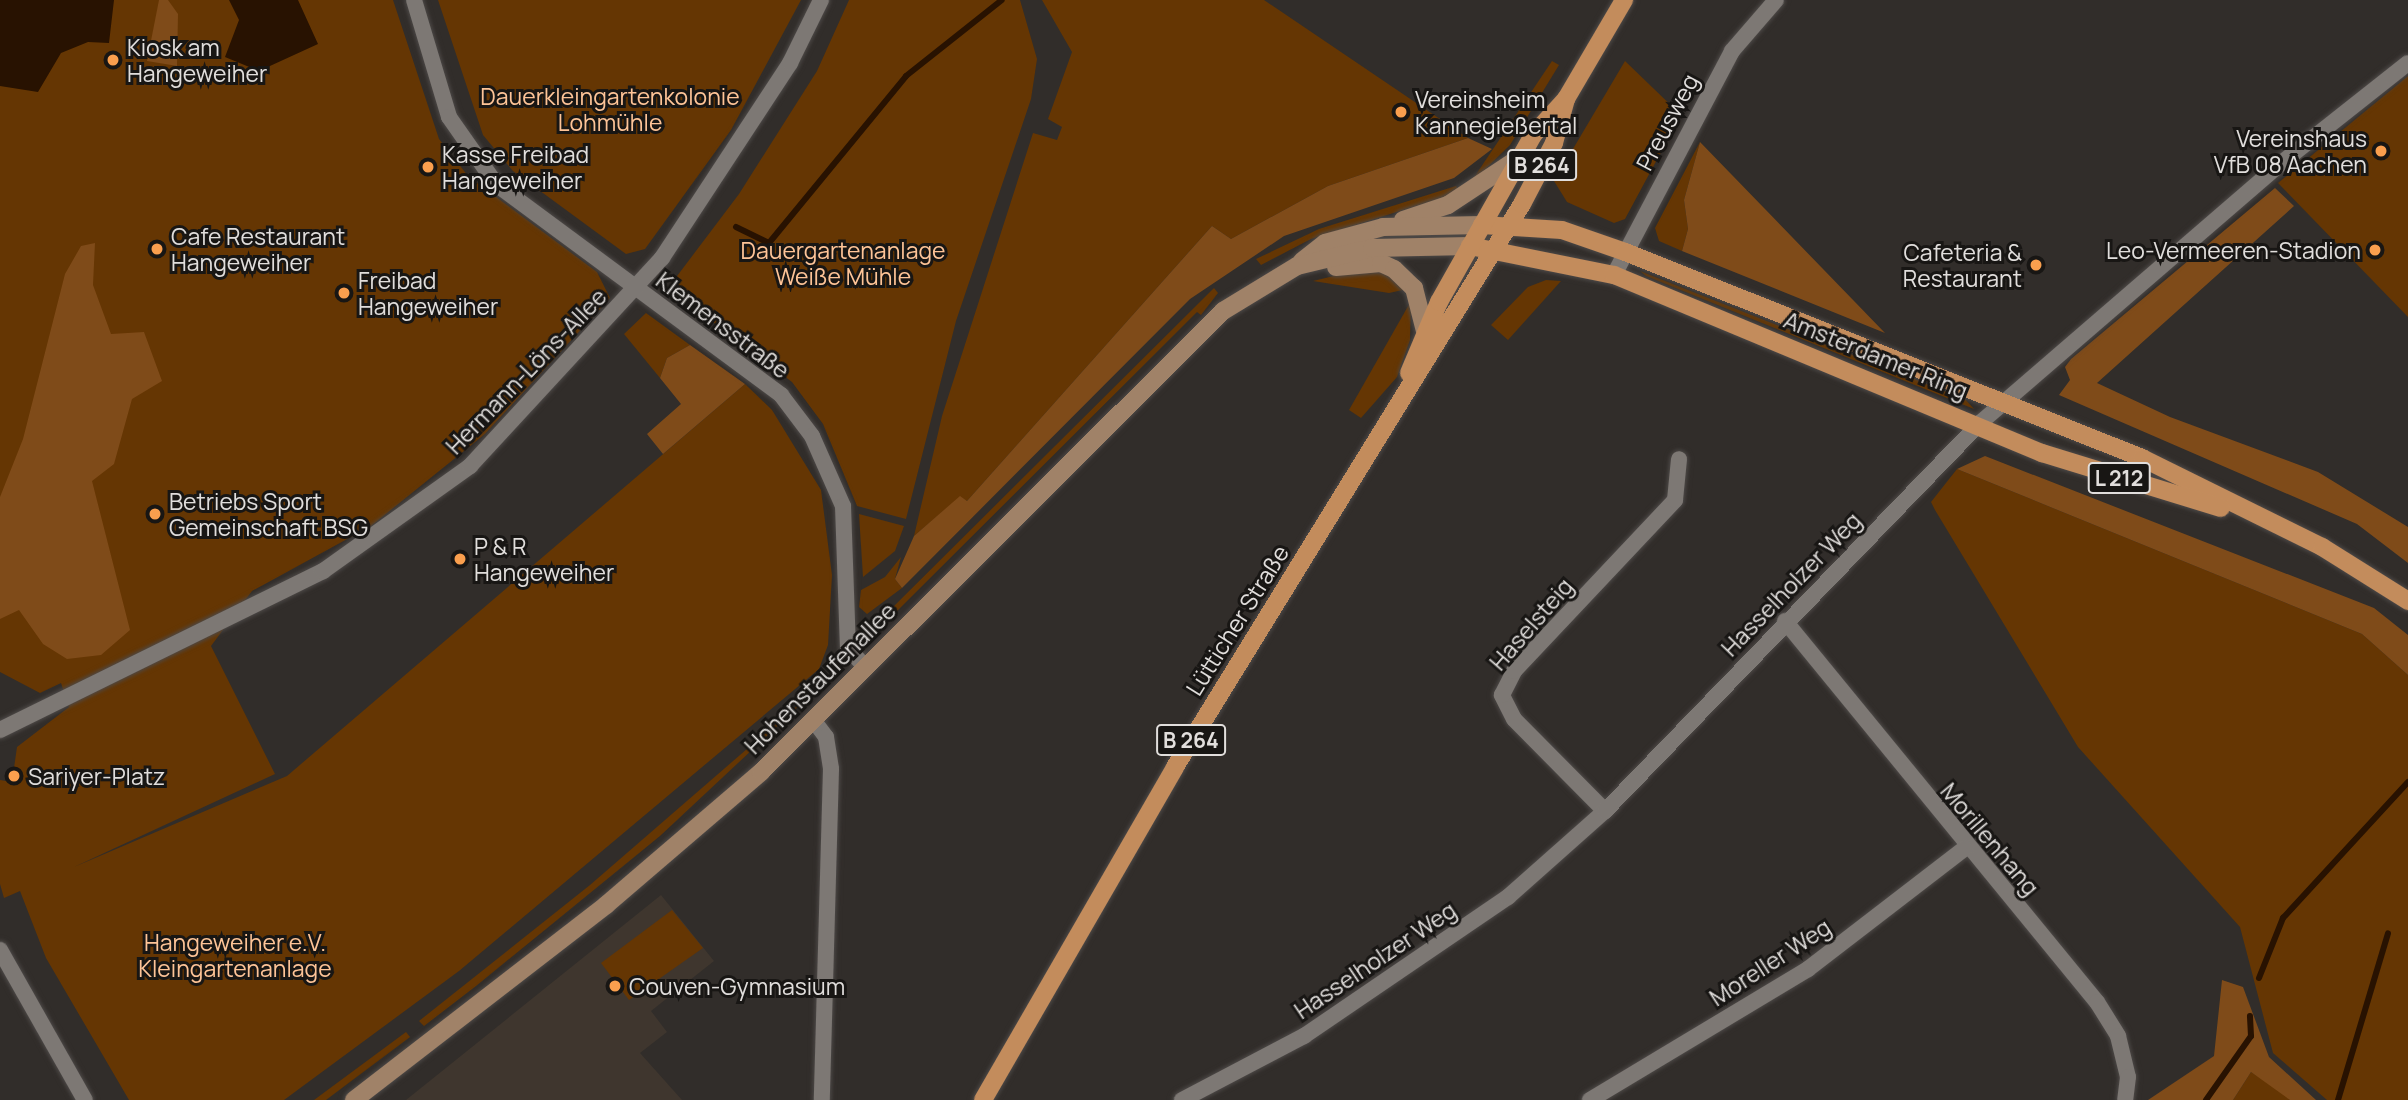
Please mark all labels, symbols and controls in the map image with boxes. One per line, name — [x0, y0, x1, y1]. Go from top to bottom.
place label: Kiosk am Hangeweiher — [127, 33, 267, 87]
marker: Kiosk am Hangeweiher — [105, 52, 121, 68]
street label: Preusweg — [1630, 69, 1704, 175]
park label: Dauerkleingartenkolonie Lohmühle — [480, 82, 740, 136]
place label: Vereinsheim Kannegießertal — [1415, 85, 1577, 139]
marker: Vereinsheim Kannegießertal — [1393, 104, 1409, 120]
place label: Vereinshaus VfB 08 Aachen — [2214, 124, 2367, 178]
place label: Kasse Freibad Hangeweiher — [442, 140, 589, 194]
marker: Vereinshaus VfB 08 Aachen — [2373, 143, 2389, 159]
road number: B 264 — [1507, 148, 1577, 182]
marker: Kasse Freibad Hangeweiher — [420, 159, 436, 175]
place label: Cafe Restaurant Hangeweiher — [171, 222, 345, 276]
park label: Dauergartenanlage Weiße Mühle — [741, 236, 945, 290]
place label: Leo-Vermeeren-Stadion — [2106, 236, 2361, 264]
place label: Cafeteria & Restaurant — [1903, 238, 2022, 292]
marker: Cafe Restaurant Hangeweiher — [149, 241, 165, 257]
marker: Leo-Vermeeren-Stadion — [2367, 242, 2383, 258]
marker: Cafeteria & Restaurant — [2028, 257, 2044, 273]
place label: Freibad Hangeweiher — [358, 266, 498, 320]
street label: Klemensstraße — [651, 266, 795, 384]
street label: Hermann-Löns-Allee — [440, 283, 612, 459]
marker: Freibad Hangeweiher — [336, 285, 352, 301]
street label: Amsterdamer Ring — [1780, 306, 1972, 404]
road number: L 212 — [2086, 461, 2152, 496]
place label: Betriebs Sport Gemeinschaft BSG — [169, 487, 368, 541]
marker: Betriebs Sport Gemeinschaft BSG — [147, 506, 163, 522]
street label: Hasselholzer Weg — [1715, 506, 1867, 662]
place label: P & R Hangeweiher — [474, 532, 614, 586]
street label: Lütticher Straße — [1180, 540, 1294, 700]
marker: P & R Hangeweiher — [452, 551, 468, 567]
street label: Haselsteig — [1484, 572, 1578, 676]
street label: Hohenstaufenallee — [739, 597, 901, 759]
road number: B 264 — [1156, 722, 1226, 758]
place label: Sariyer-Platz — [28, 762, 165, 790]
marker: Sariyer-Platz — [6, 768, 22, 784]
street label: Morillenhang — [1935, 777, 2045, 901]
street label: Hasselholzer Weg — [1289, 896, 1461, 1024]
street label: Moreller Weg — [1704, 913, 1836, 1011]
park label: Hangeweiher e.V. Kleingartenanlage — [138, 928, 332, 982]
place label: Couven-Gymnasium — [629, 972, 845, 1000]
marker: Couven-Gymnasium — [607, 978, 623, 994]

